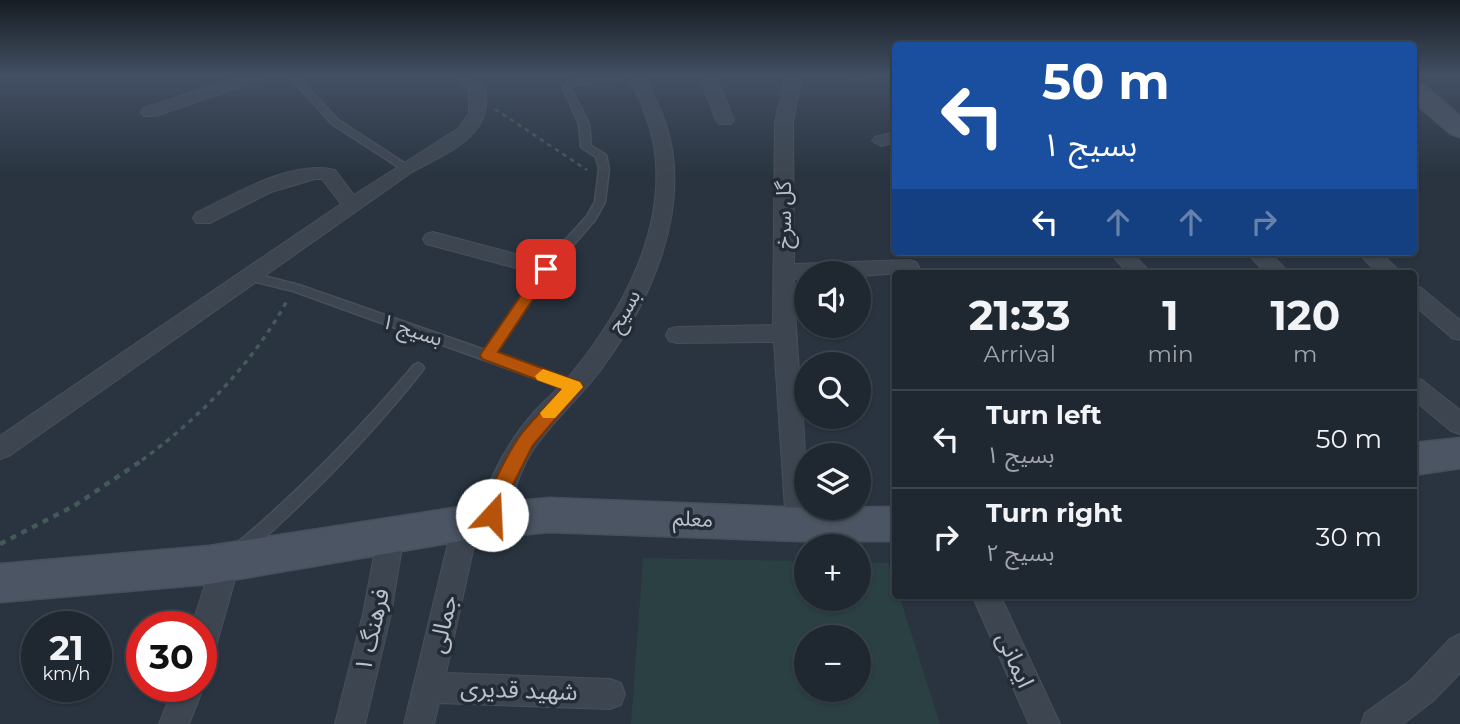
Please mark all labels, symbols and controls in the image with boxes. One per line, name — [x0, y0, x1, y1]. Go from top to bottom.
text: 50 m — [1042, 52, 1170, 111]
icon: left — [927, 70, 1018, 161]
text: بسیج ۱ — [1042, 125, 1137, 164]
street label: گل سرخ — [771, 181, 799, 249]
icon: left — [1026, 203, 1064, 241]
icon: ahead — [1099, 203, 1137, 241]
icon: ahead — [1172, 203, 1210, 241]
icon: right — [1245, 203, 1283, 241]
pin — [516, 239, 576, 299]
icon: arrive — [527, 250, 565, 288]
map controls — [794, 261, 871, 702]
button: sound — [794, 261, 871, 338]
street label: بسیح — [602, 285, 648, 338]
text: 21:33 — [969, 289, 1071, 341]
text: 1 — [1162, 289, 1179, 341]
text: 120 — [1270, 289, 1340, 341]
street label: بسیج ۱ — [378, 308, 446, 354]
text: Arrival — [983, 340, 1056, 368]
text: min — [1147, 340, 1194, 368]
text: m — [1293, 340, 1317, 368]
button: search — [794, 352, 871, 429]
text: Turn left — [986, 399, 1102, 431]
icon: left — [927, 420, 965, 458]
text: 50 m — [1316, 423, 1382, 455]
text: بسیج ۱ — [986, 441, 1054, 469]
button: layers — [794, 443, 871, 520]
position arrow — [455, 478, 529, 552]
text: Turn right — [986, 497, 1122, 529]
street label: معلم — [672, 505, 714, 535]
icon: right — [927, 518, 965, 556]
text: 30 m — [1316, 521, 1382, 553]
button: + — [794, 534, 871, 611]
text: بسیج ۲ — [986, 539, 1054, 567]
street label: فرهنگ ۱ — [348, 585, 395, 674]
street label: جمالی — [422, 592, 463, 656]
speed limit sign: 30 — [126, 611, 217, 702]
button: − — [794, 625, 871, 702]
text: 21 — [49, 626, 84, 669]
street label: ایمانی — [990, 627, 1040, 692]
text: km/h — [42, 663, 91, 685]
street label: شهید قدیری — [460, 673, 578, 706]

